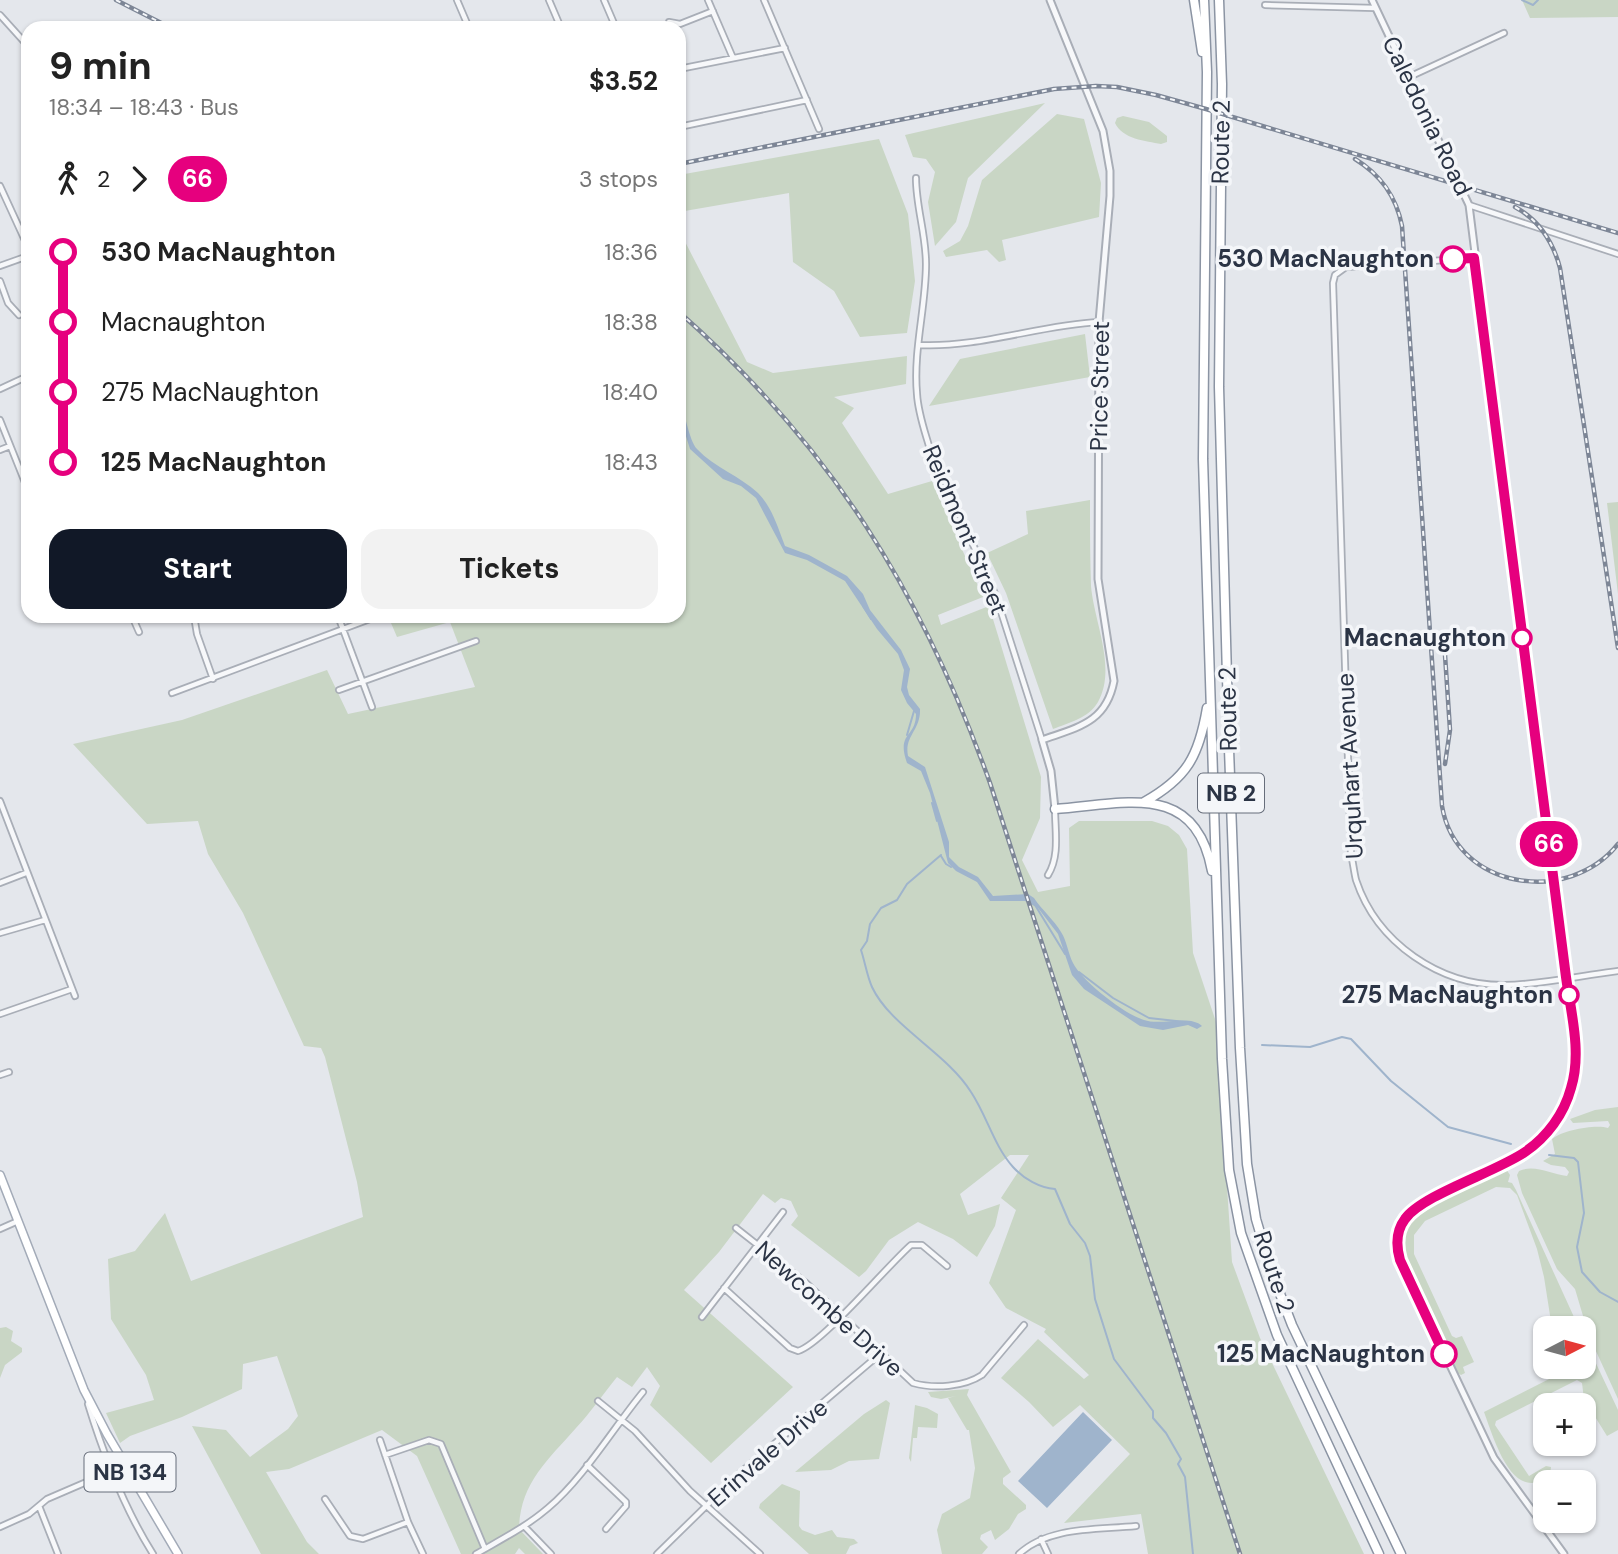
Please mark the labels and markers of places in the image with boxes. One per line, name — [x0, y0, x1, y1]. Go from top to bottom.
place label: 530 MacNaughton — [1217, 243, 1434, 274]
marker: 530 MacNaughton — [1440, 246, 1466, 272]
place label: Macnaughton — [1344, 622, 1506, 653]
marker: Macnaughton — [1512, 628, 1532, 648]
place label: 275 MacNaughton — [1342, 979, 1553, 1010]
marker: 275 MacNaughton — [1559, 985, 1579, 1005]
place label: 125 MacNaughton — [1217, 1338, 1425, 1369]
marker: 125 MacNaughton — [1431, 1341, 1457, 1367]

